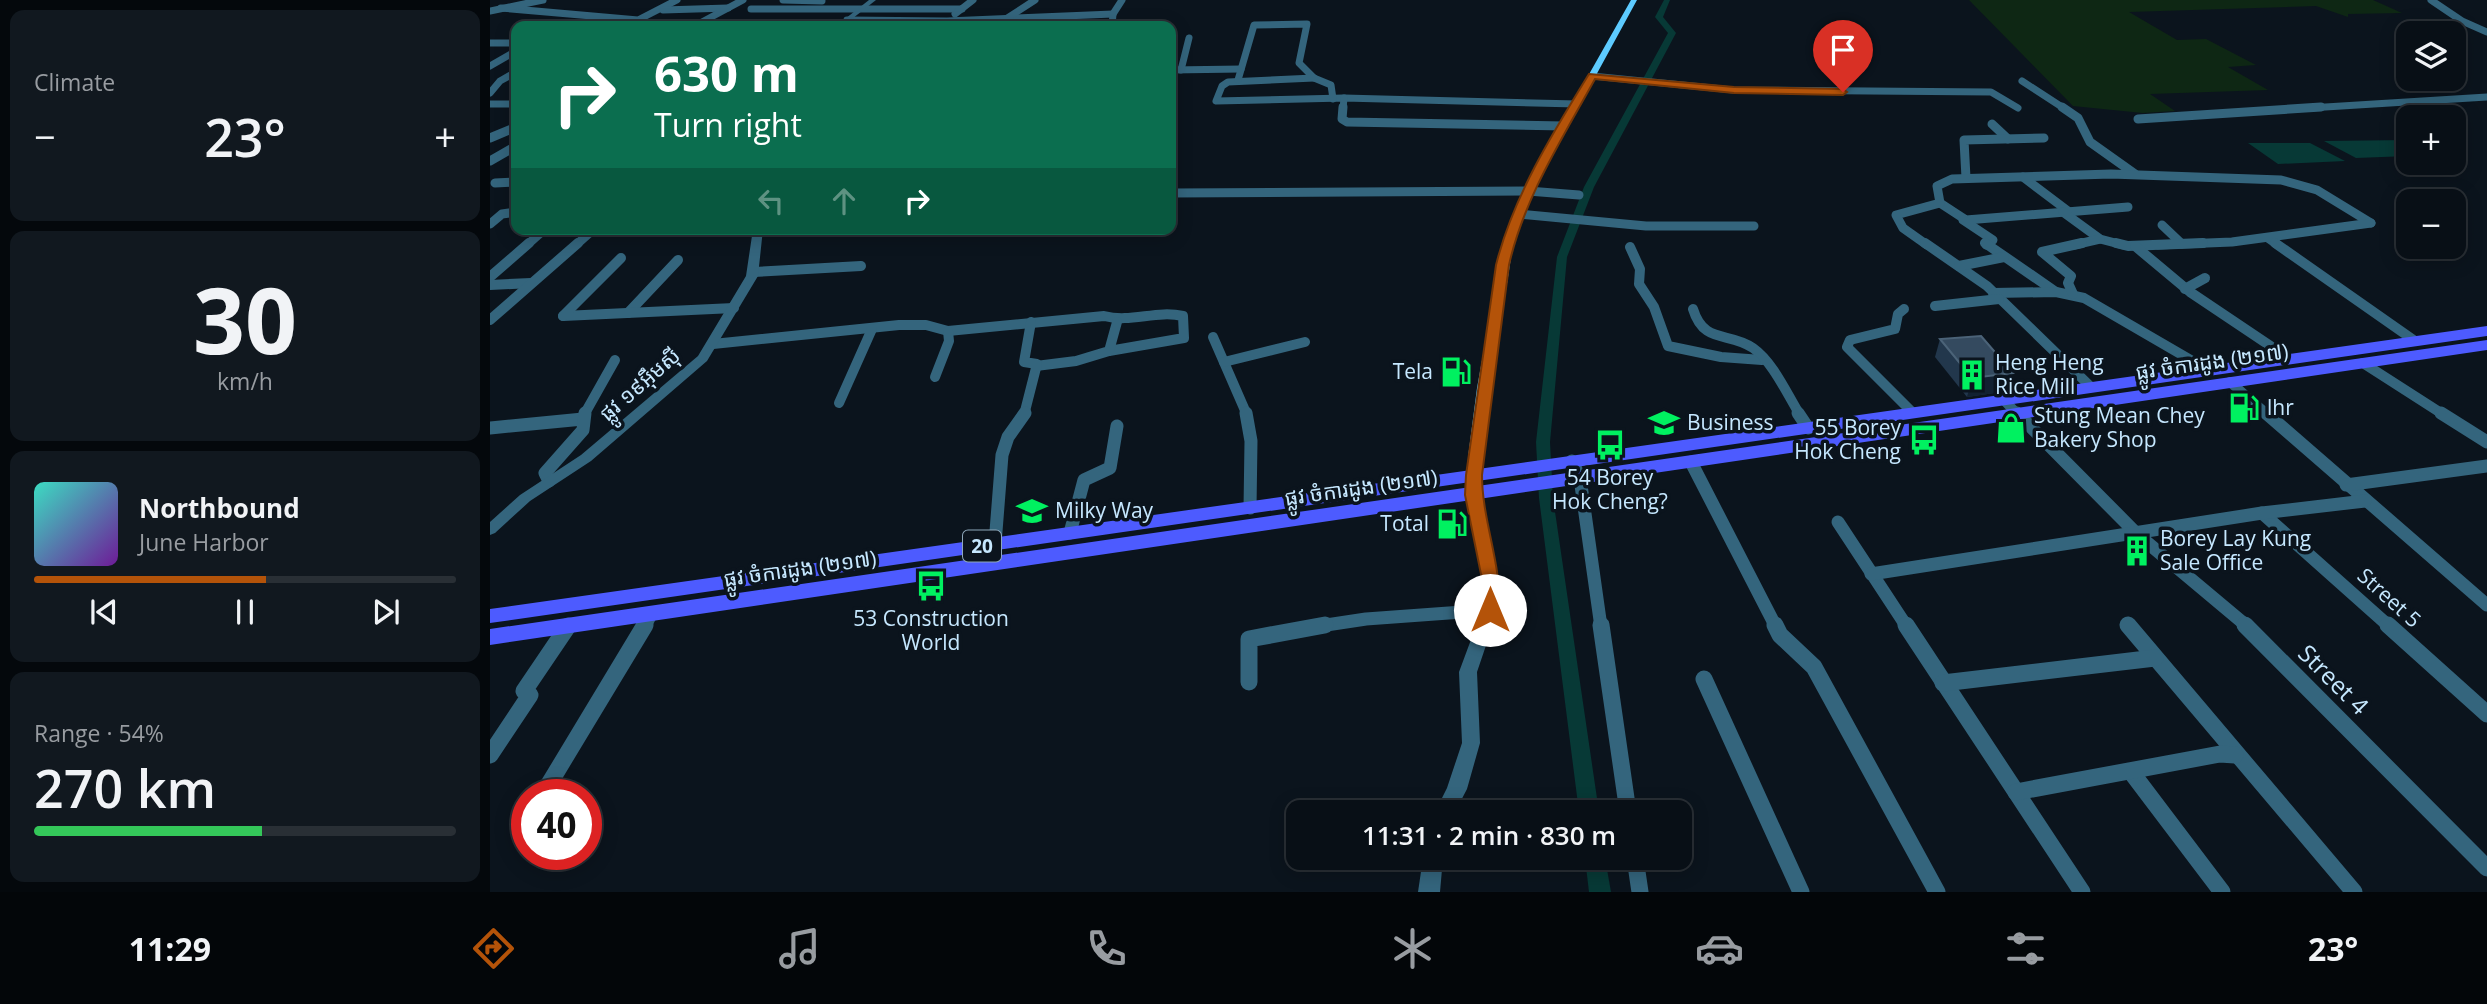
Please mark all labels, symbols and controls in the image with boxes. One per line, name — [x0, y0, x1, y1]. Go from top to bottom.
pin — [1813, 20, 1873, 92]
map controls — [2396, 21, 2466, 259]
button: layers — [2396, 21, 2466, 91]
icon: arrive — [1824, 31, 1862, 69]
text: 630 m — [654, 40, 799, 106]
icon: right — [539, 49, 630, 140]
text: Climate — [34, 66, 115, 98]
text: 23° — [204, 101, 286, 172]
text: Turn right — [654, 103, 802, 146]
button: + — [2396, 105, 2466, 175]
text: − — [34, 110, 56, 162]
text: + — [434, 110, 456, 162]
icon: left — [752, 182, 790, 220]
icon: ahead — [825, 182, 863, 220]
icon: right — [898, 182, 936, 220]
button: − — [2396, 189, 2466, 259]
text: 30 — [193, 257, 297, 381]
street label: ផ្លូវ ចំការដូង (២១៧) — [2134, 336, 2291, 392]
street label: ផ្លូវ ១៩អ៊ឹមស៊ី — [593, 341, 690, 432]
place label: Heng Heng Rice Mill — [1995, 348, 2104, 400]
fuel station icon: Tela — [1439, 355, 1473, 389]
place label: Tela — [1393, 357, 1433, 385]
building icon: Heng Heng Rice Mill — [1955, 358, 1989, 392]
text: km/h — [217, 365, 273, 397]
fuel station icon: lhr — [2227, 391, 2261, 425]
place label: lhr — [2267, 393, 2294, 421]
place label: Stung Mean Chey Bakery Shop — [2034, 401, 2205, 453]
school or university icon: Business — [1647, 406, 1681, 440]
place label: Business — [1687, 408, 1773, 436]
shop icon: Stung Mean Chey Bakery Shop — [1994, 411, 2028, 445]
place label: 55 Borey Hok Cheng — [1794, 413, 1901, 465]
bus stop icon: 55 Borey Hok Cheng — [1907, 423, 1941, 457]
bus stop icon: 54 Borey Hok Cheng? — [1593, 428, 1627, 462]
street label: ផ្លូវ ចំការដូង (២១៧) — [1283, 462, 1440, 518]
place label: 54 Borey Hok Cheng? — [1552, 463, 1668, 515]
text: Northbound — [139, 490, 300, 526]
school or university icon: Milky Way — [1015, 494, 1049, 528]
place label: Milky Way — [1055, 496, 1154, 524]
fuel station icon: Total — [1435, 507, 1469, 541]
place label: Total — [1380, 509, 1429, 537]
place label: Borey Lay Kung Sale Office — [2160, 524, 2311, 576]
text: June Harbor — [139, 526, 269, 558]
road number: 20 — [963, 530, 1001, 562]
building icon: Borey Lay Kung Sale Office — [2120, 534, 2154, 568]
street label: ផ្លូវ ចំការដូង (២១៧) — [722, 543, 879, 599]
street label: Street 5 — [2352, 561, 2427, 633]
bus stop icon: 53 Construction World — [914, 569, 948, 603]
position arrow — [1453, 573, 1527, 647]
icon: previous — [85, 593, 123, 631]
icon: pause — [226, 593, 264, 631]
icon: next — [367, 593, 405, 631]
place label: 53 Construction World — [853, 604, 1009, 656]
street label: Street 4 — [2292, 637, 2377, 722]
text: Range · 54% — [34, 717, 164, 749]
text: 270 km — [34, 752, 216, 823]
speed limit sign: 40 — [511, 779, 602, 870]
text: 11:31 · 2 min · 830 m — [1362, 817, 1616, 853]
icon: directions — [469, 924, 518, 973]
icon: music — [775, 924, 824, 973]
icon: phone — [1082, 924, 1131, 973]
icon: climate — [1388, 924, 1437, 973]
icon: car — [1695, 924, 1744, 973]
icon: filters — [2001, 924, 2050, 973]
text: 11:29 — [129, 927, 211, 970]
text: 23° — [2308, 927, 2358, 970]

